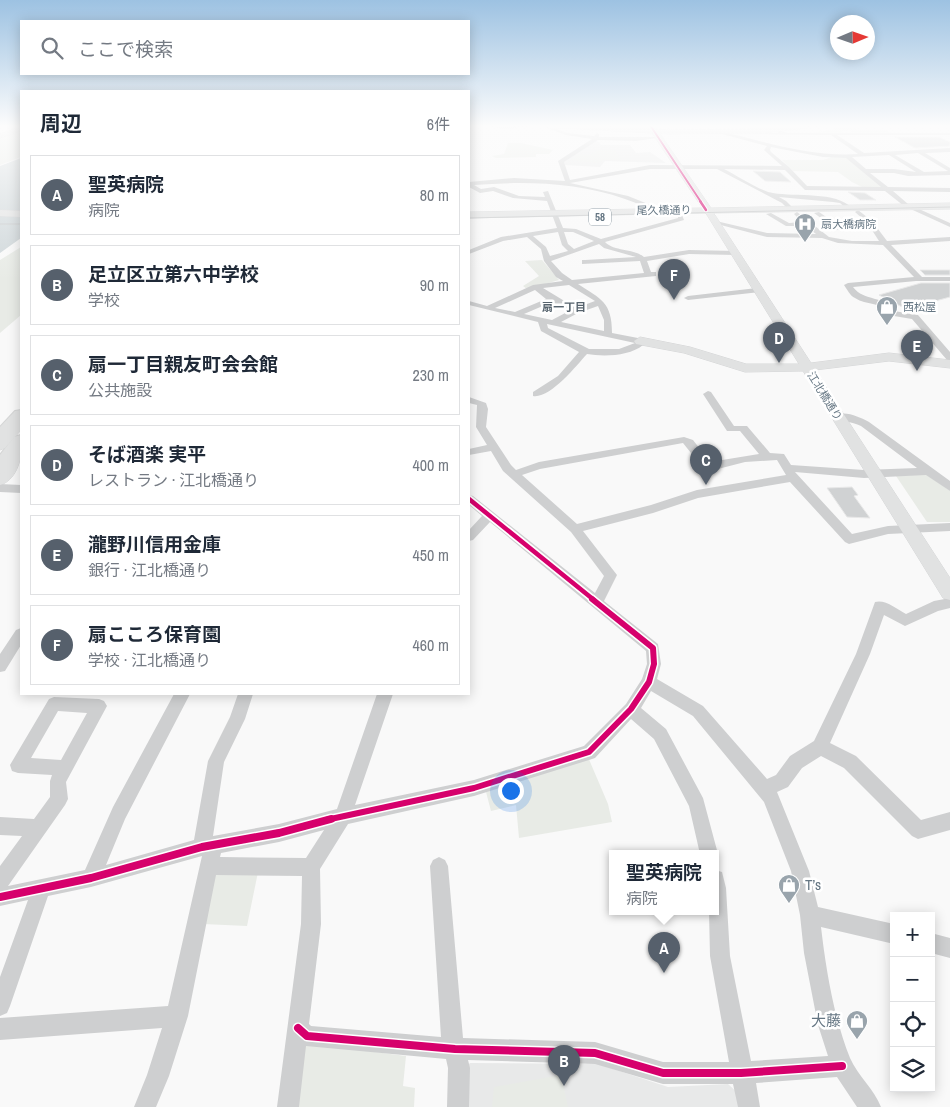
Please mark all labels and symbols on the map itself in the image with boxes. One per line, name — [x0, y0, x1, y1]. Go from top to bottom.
north arrow — [830, 15, 875, 60]
street label: 尾久橋通り — [636, 203, 692, 217]
road number: 58 — [589, 208, 611, 226]
hospital icon: 扇大橋病院 — [793, 212, 817, 243]
place label: 扇大橋病院 — [821, 217, 876, 231]
pin: F — [658, 259, 690, 300]
shop icon: 西松屋 — [875, 295, 899, 326]
district label: 扇一丁目 — [542, 300, 586, 314]
place label: 西松屋 — [903, 300, 936, 314]
pin: D — [763, 322, 795, 363]
pin: E — [901, 330, 933, 371]
street label: 江北橋通り — [804, 369, 846, 423]
pin: C — [690, 444, 722, 485]
your location — [498, 778, 524, 804]
shop icon: T’s — [777, 873, 801, 904]
place label: T’s — [805, 874, 821, 895]
pin: A — [648, 932, 680, 973]
shop icon: 大藤 — [845, 1009, 869, 1040]
place label: 大藤 — [811, 1010, 841, 1031]
pin: B — [548, 1045, 580, 1086]

